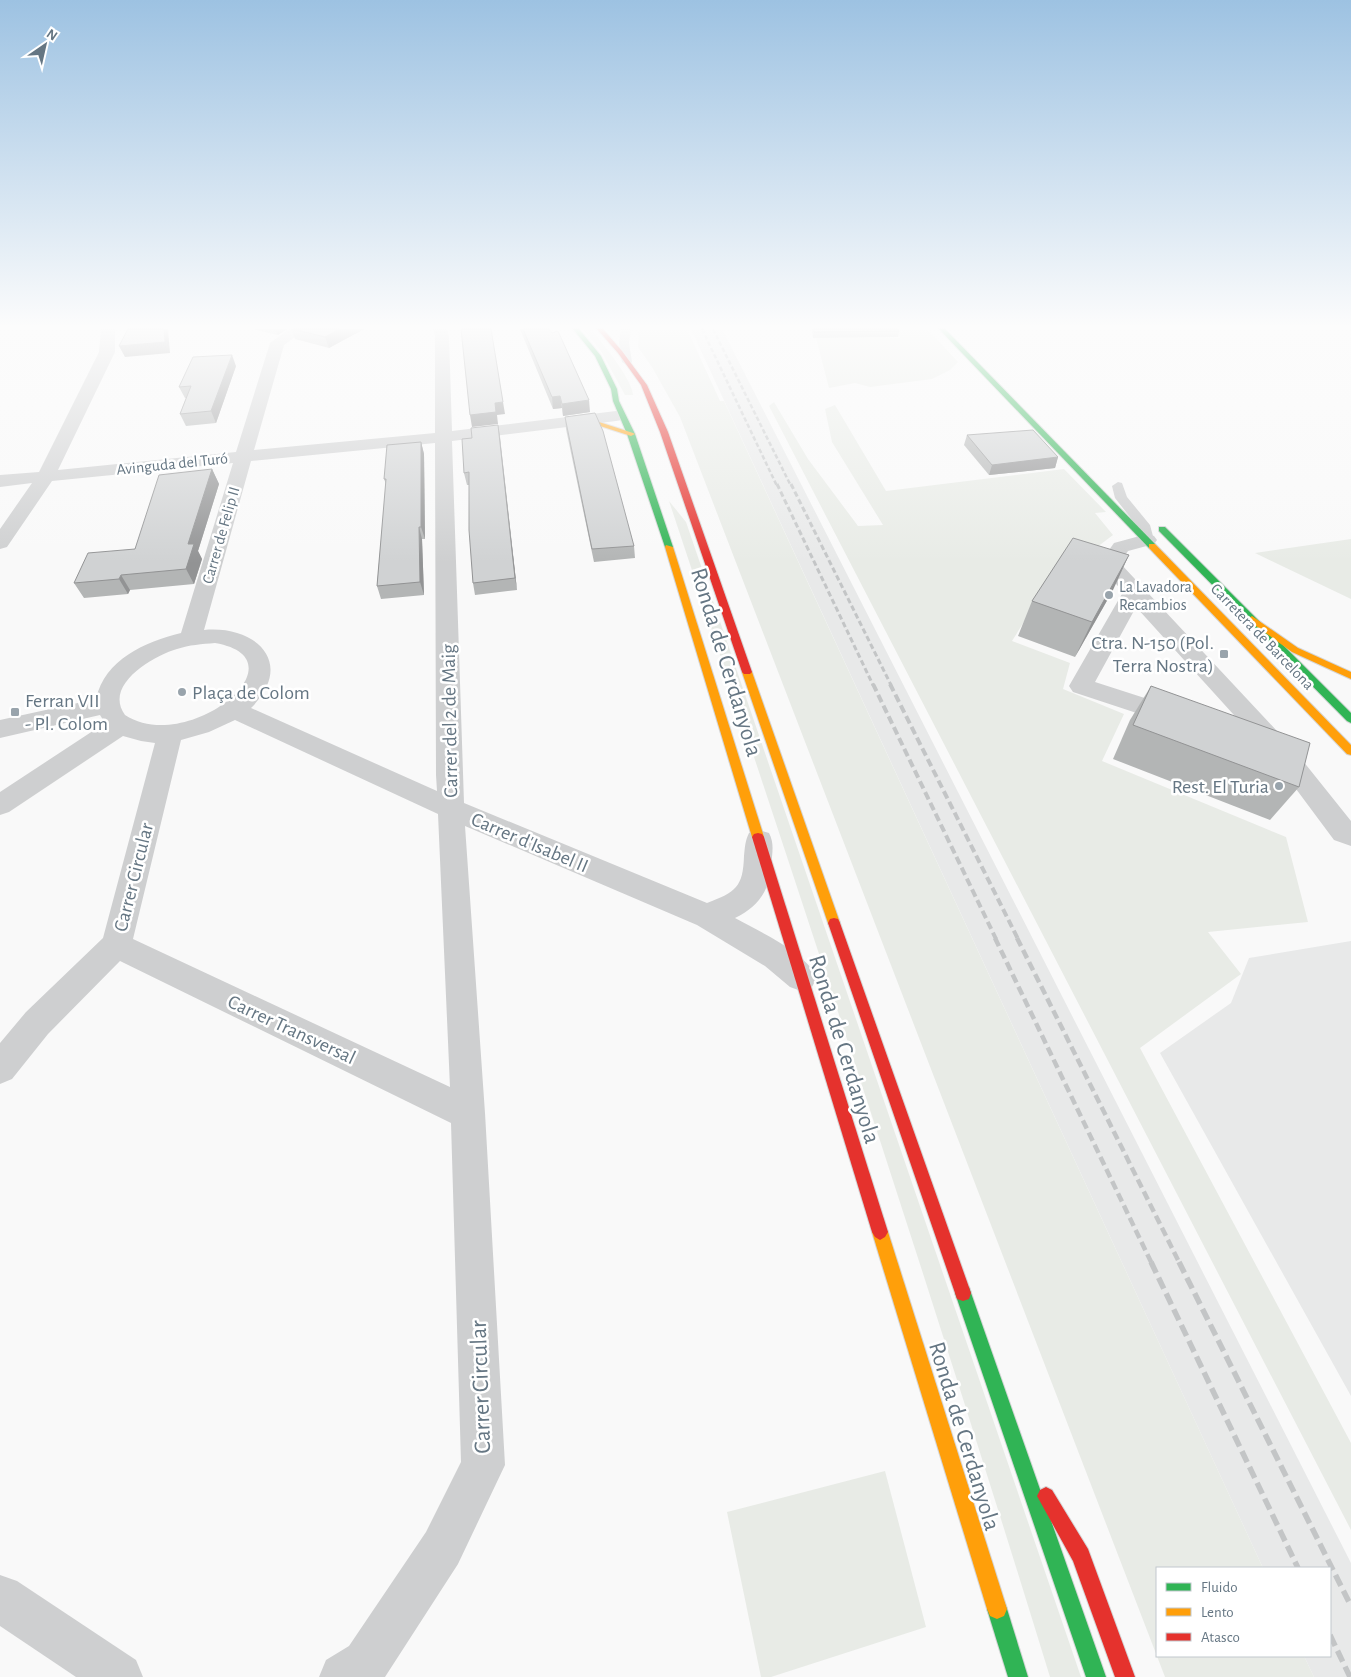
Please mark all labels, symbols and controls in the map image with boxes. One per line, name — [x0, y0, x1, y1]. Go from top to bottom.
north arrow — [20, 20, 70, 70]
text: N — [44, 27, 60, 44]
street label: Avinguda del Turó — [116, 450, 229, 478]
street label: Carrer de Felip II — [199, 485, 242, 586]
street label: Ronda de Cerdanyola — [686, 565, 766, 760]
place label: La Lavadora Recambios — [1119, 579, 1192, 613]
street label: Carretera de Barcelona — [1208, 581, 1317, 693]
marker: La Lavadora Recambios — [1103, 589, 1115, 601]
place label: Ctra. N-150 (Pol. Terra Nostra) — [1091, 633, 1214, 676]
street label: Carrer del 2 de Maig — [439, 644, 461, 798]
marker: Ctra. N-150 (Pol. Terra Nostra) — [1218, 648, 1230, 660]
place label: Plaça de Colom — [192, 683, 310, 703]
marker: Plaça de Colom — [176, 686, 188, 698]
place label: Ferran VII - Pl. Colom — [25, 691, 108, 734]
marker: Ferran VII - Pl. Colom — [9, 706, 21, 718]
place label: Rest. El Turia — [1172, 777, 1269, 797]
marker: Rest. El Turia — [1273, 780, 1285, 792]
street label: Carrer d'Isabel II — [468, 809, 591, 877]
street label: Carrer Circular — [111, 820, 157, 934]
street label: Ronda de Cerdanyola — [804, 952, 884, 1147]
street label: Carrer Transversal — [225, 992, 358, 1068]
street label: Carrer Circular — [467, 1320, 495, 1454]
street label: Ronda de Cerdanyola — [924, 1339, 1004, 1534]
legend — [1156, 1567, 1331, 1657]
text: Fluido — [1201, 1580, 1238, 1595]
text: Lento — [1201, 1605, 1234, 1620]
text: Atasco — [1201, 1630, 1240, 1645]

